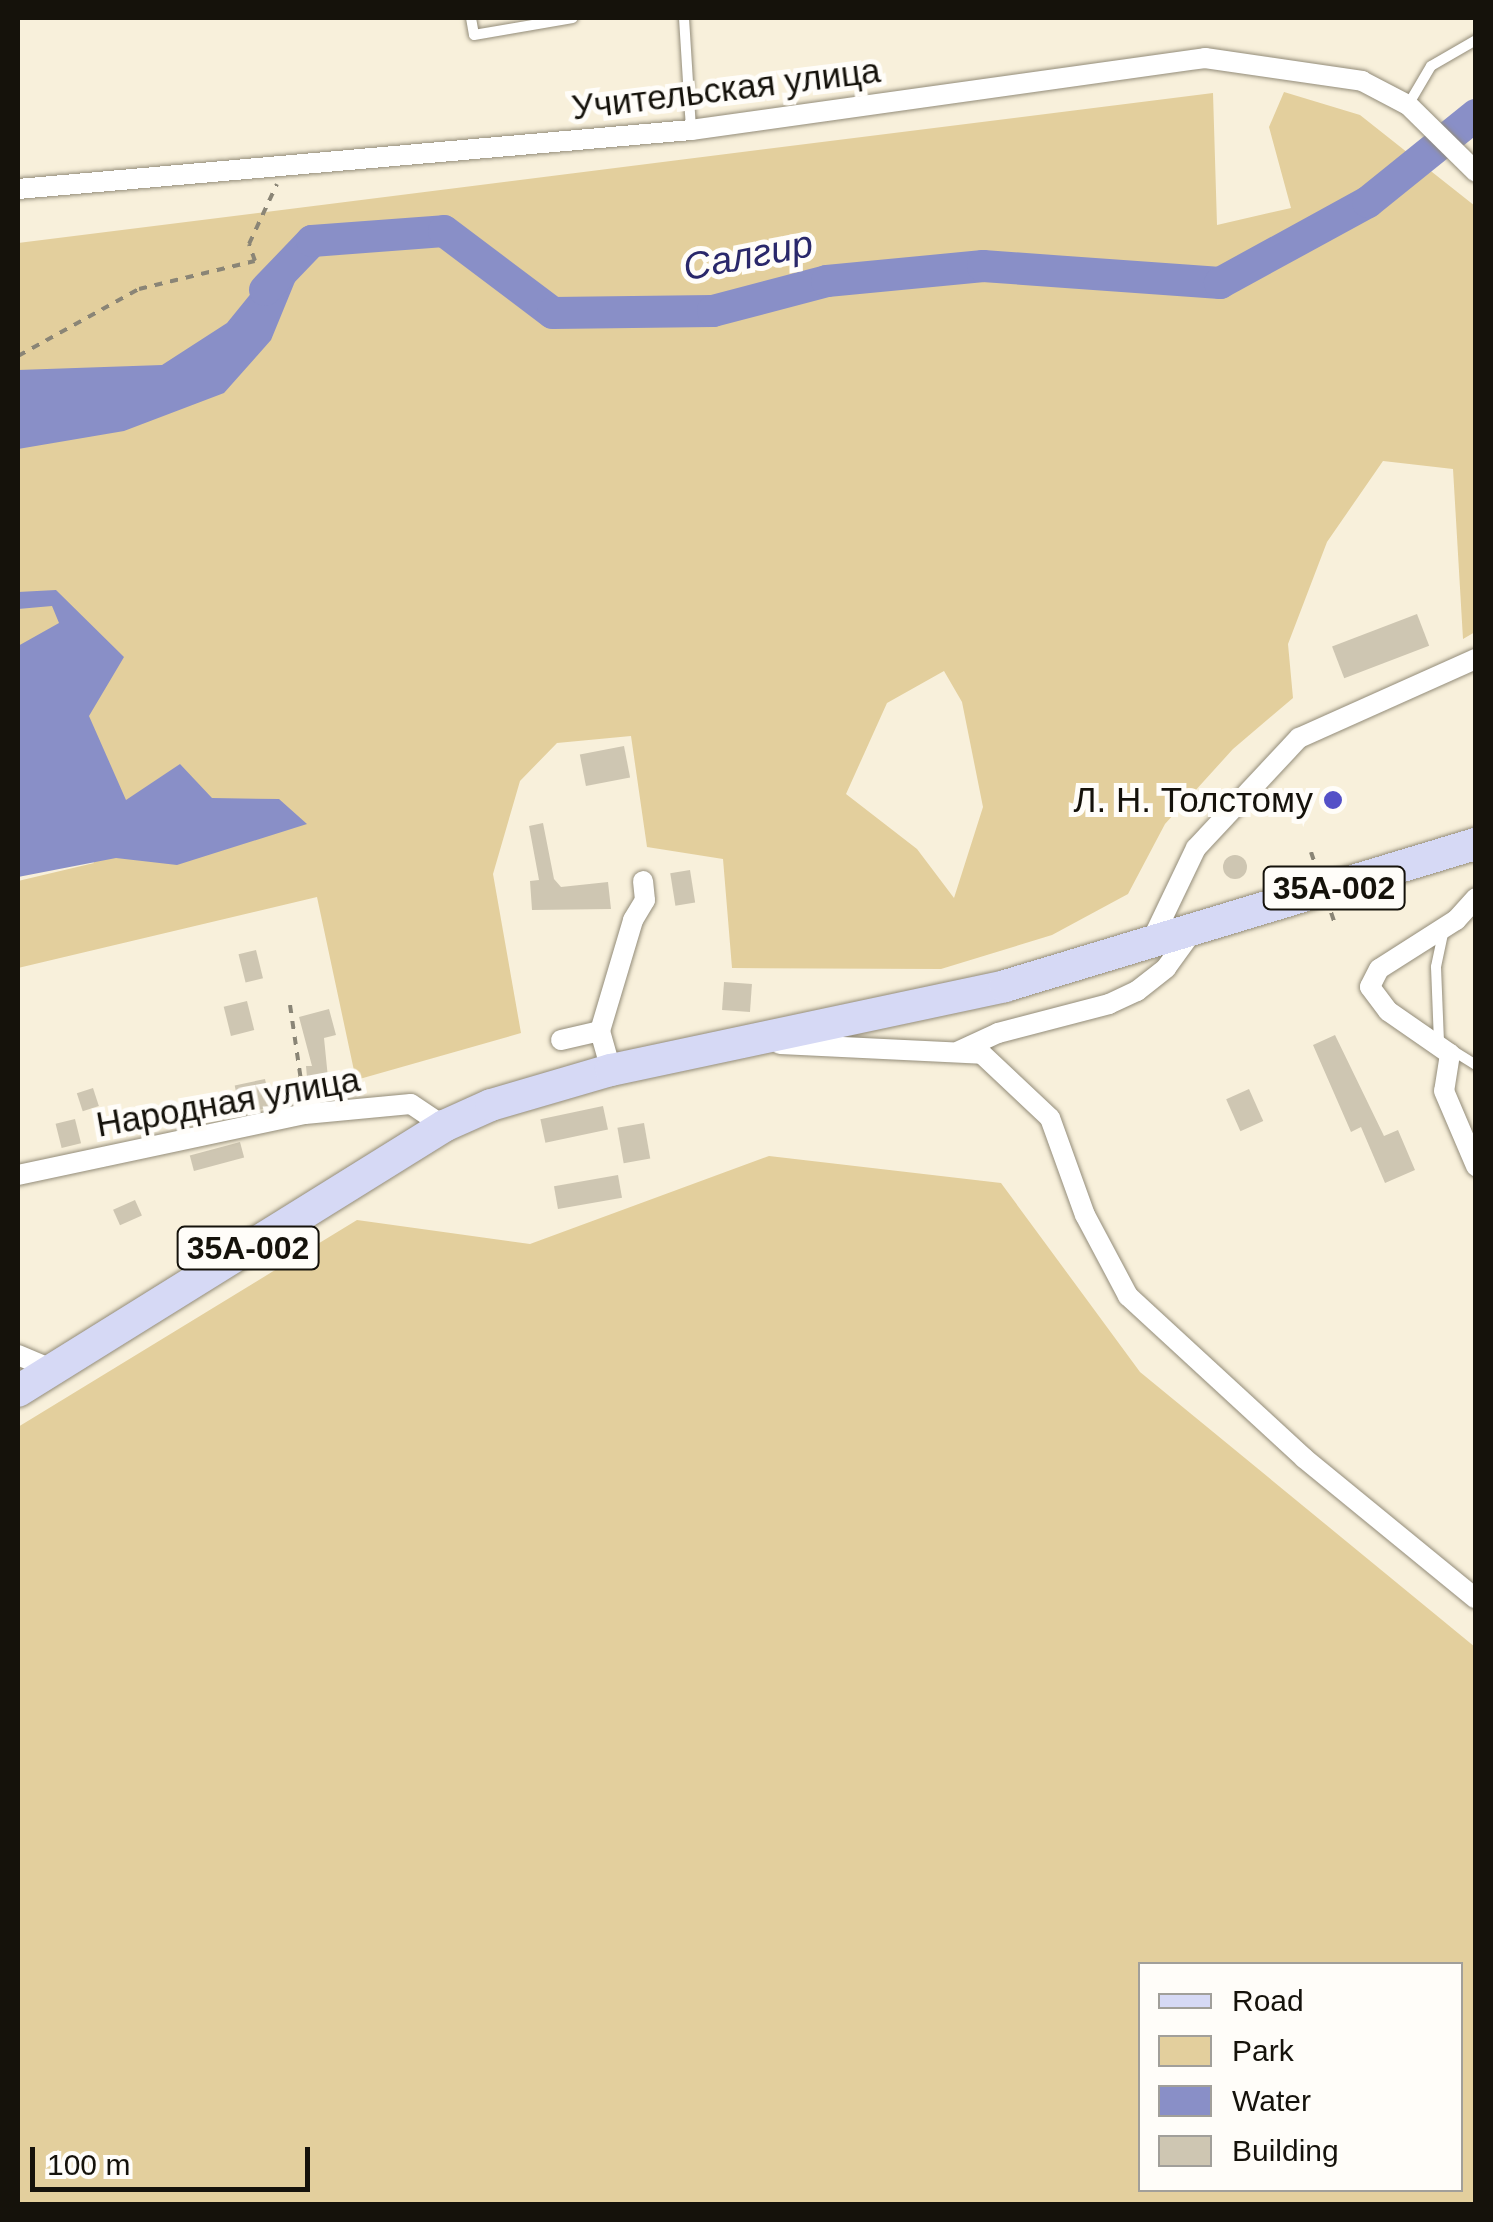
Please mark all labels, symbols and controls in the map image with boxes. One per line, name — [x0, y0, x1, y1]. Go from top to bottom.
street label: Учительская улица — [569, 49, 883, 129]
water label: Салгир — [679, 221, 817, 291]
place label: Л. Н. Толстому — [1074, 779, 1313, 821]
marker: Л. Н. Толстому — [1322, 789, 1344, 811]
road number: 35А-002 — [1262, 861, 1406, 915]
street label: Народная улица — [93, 1058, 363, 1146]
road number: 35А-002 — [176, 1221, 320, 1275]
legend — [1138, 1962, 1463, 2192]
text: Road — [1232, 1984, 1304, 2017]
text: Park — [1232, 2034, 1294, 2067]
text: Water — [1232, 2084, 1311, 2117]
scale bar — [35, 2127, 315, 2189]
text: Building — [1232, 2134, 1339, 2167]
text: 100 m — [47, 2148, 130, 2181]

